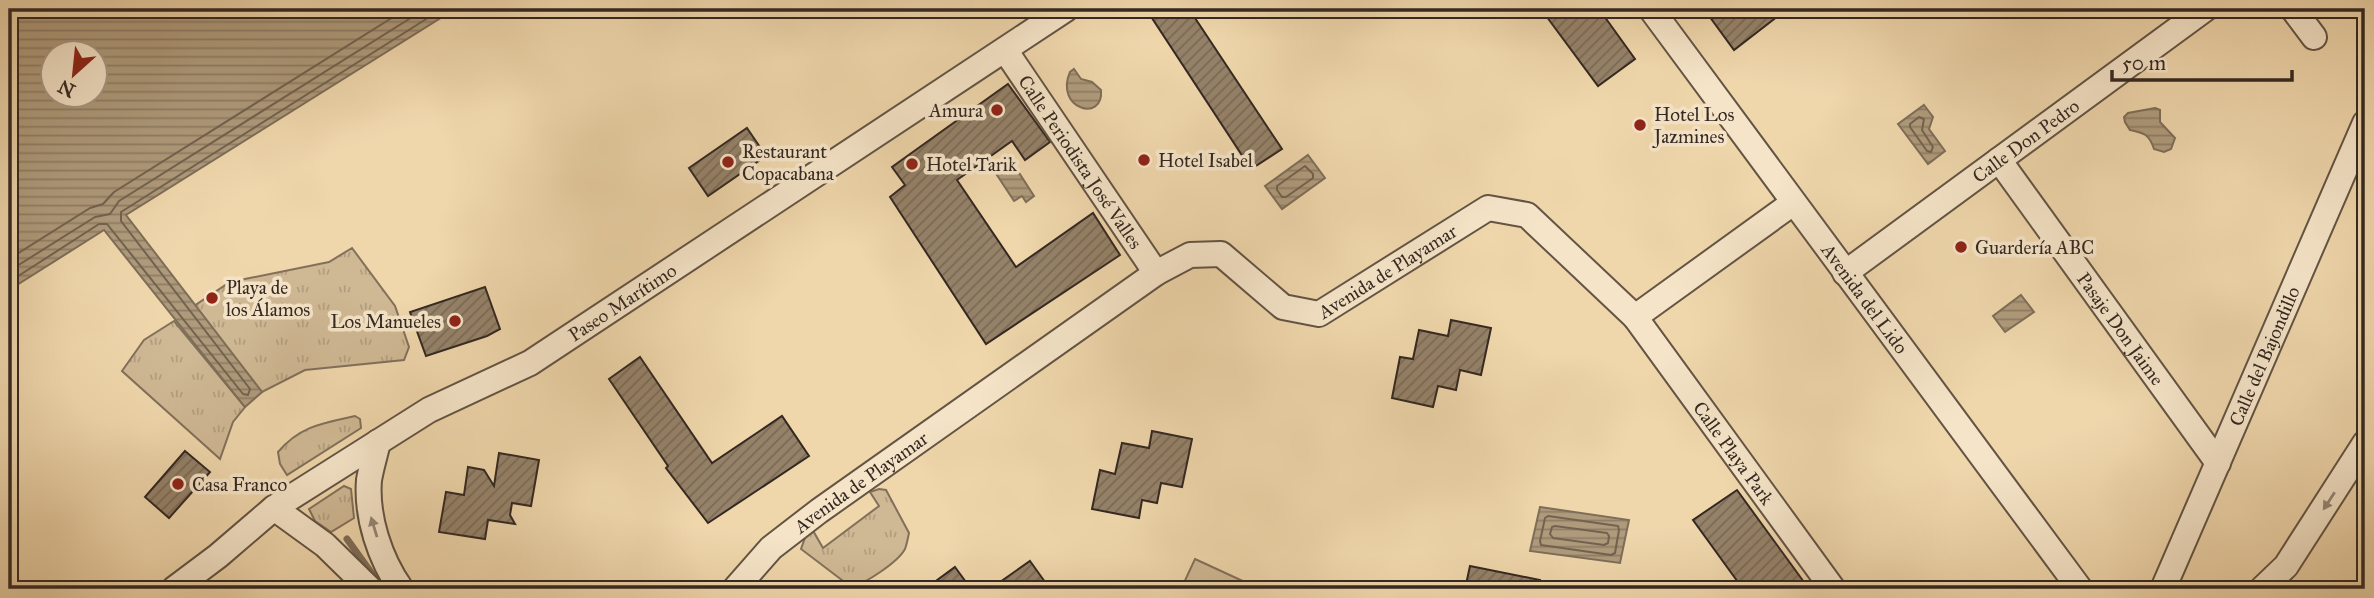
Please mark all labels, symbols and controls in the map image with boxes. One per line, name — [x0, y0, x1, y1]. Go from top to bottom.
north arrow — [38, 38, 108, 108]
scale bar — [2112, 38, 2292, 82]
text: 50 m — [2122, 50, 2167, 76]
street label: Calle Periodista José Valles — [1013, 71, 1147, 253]
text: N — [54, 75, 79, 103]
street label: Calle Don Pedro — [1968, 94, 2084, 188]
place label: Amura — [928, 99, 984, 122]
marker: Amura — [989, 102, 1005, 118]
place label: Hotel Los Jazmines — [1652, 103, 1735, 149]
marker: Hotel Los Jazmines — [1632, 117, 1648, 133]
place label: Restaurant Copacabana — [742, 140, 835, 185]
place label: Hotel Isabel — [1158, 149, 1254, 172]
marker: Hotel Isabel — [1136, 152, 1152, 168]
place label: Hotel Tarik — [926, 153, 1017, 176]
marker: Restaurant Copacabana — [720, 154, 736, 170]
marker: Hotel Tarik — [904, 156, 920, 172]
street label: Avenida de Playamar — [1313, 219, 1462, 324]
place label: Guardería ABC — [1975, 236, 2094, 259]
street label: Avenida del Lido — [1816, 238, 1913, 358]
marker: Guardería ABC — [1953, 239, 1969, 255]
street label: Paseo Marítimo — [564, 258, 681, 347]
street label: Pasaje Don Jaime — [2072, 268, 2169, 390]
place label: Playa de los Álamos — [226, 276, 310, 321]
street label: Calle del Bajondillo — [2224, 283, 2305, 429]
marker: Playa de los Álamos — [204, 290, 220, 306]
place label: Los Manueles — [330, 310, 441, 333]
marker: Los Manueles — [447, 313, 463, 329]
street label: Calle Playa Park — [1688, 397, 1779, 509]
street label: Avenida de Playamar — [789, 426, 933, 539]
place label: Casa Franco — [192, 473, 287, 496]
marker: Casa Franco — [170, 476, 186, 492]
one-way arrow — [2322, 492, 2336, 510]
one-way arrow — [368, 516, 379, 537]

